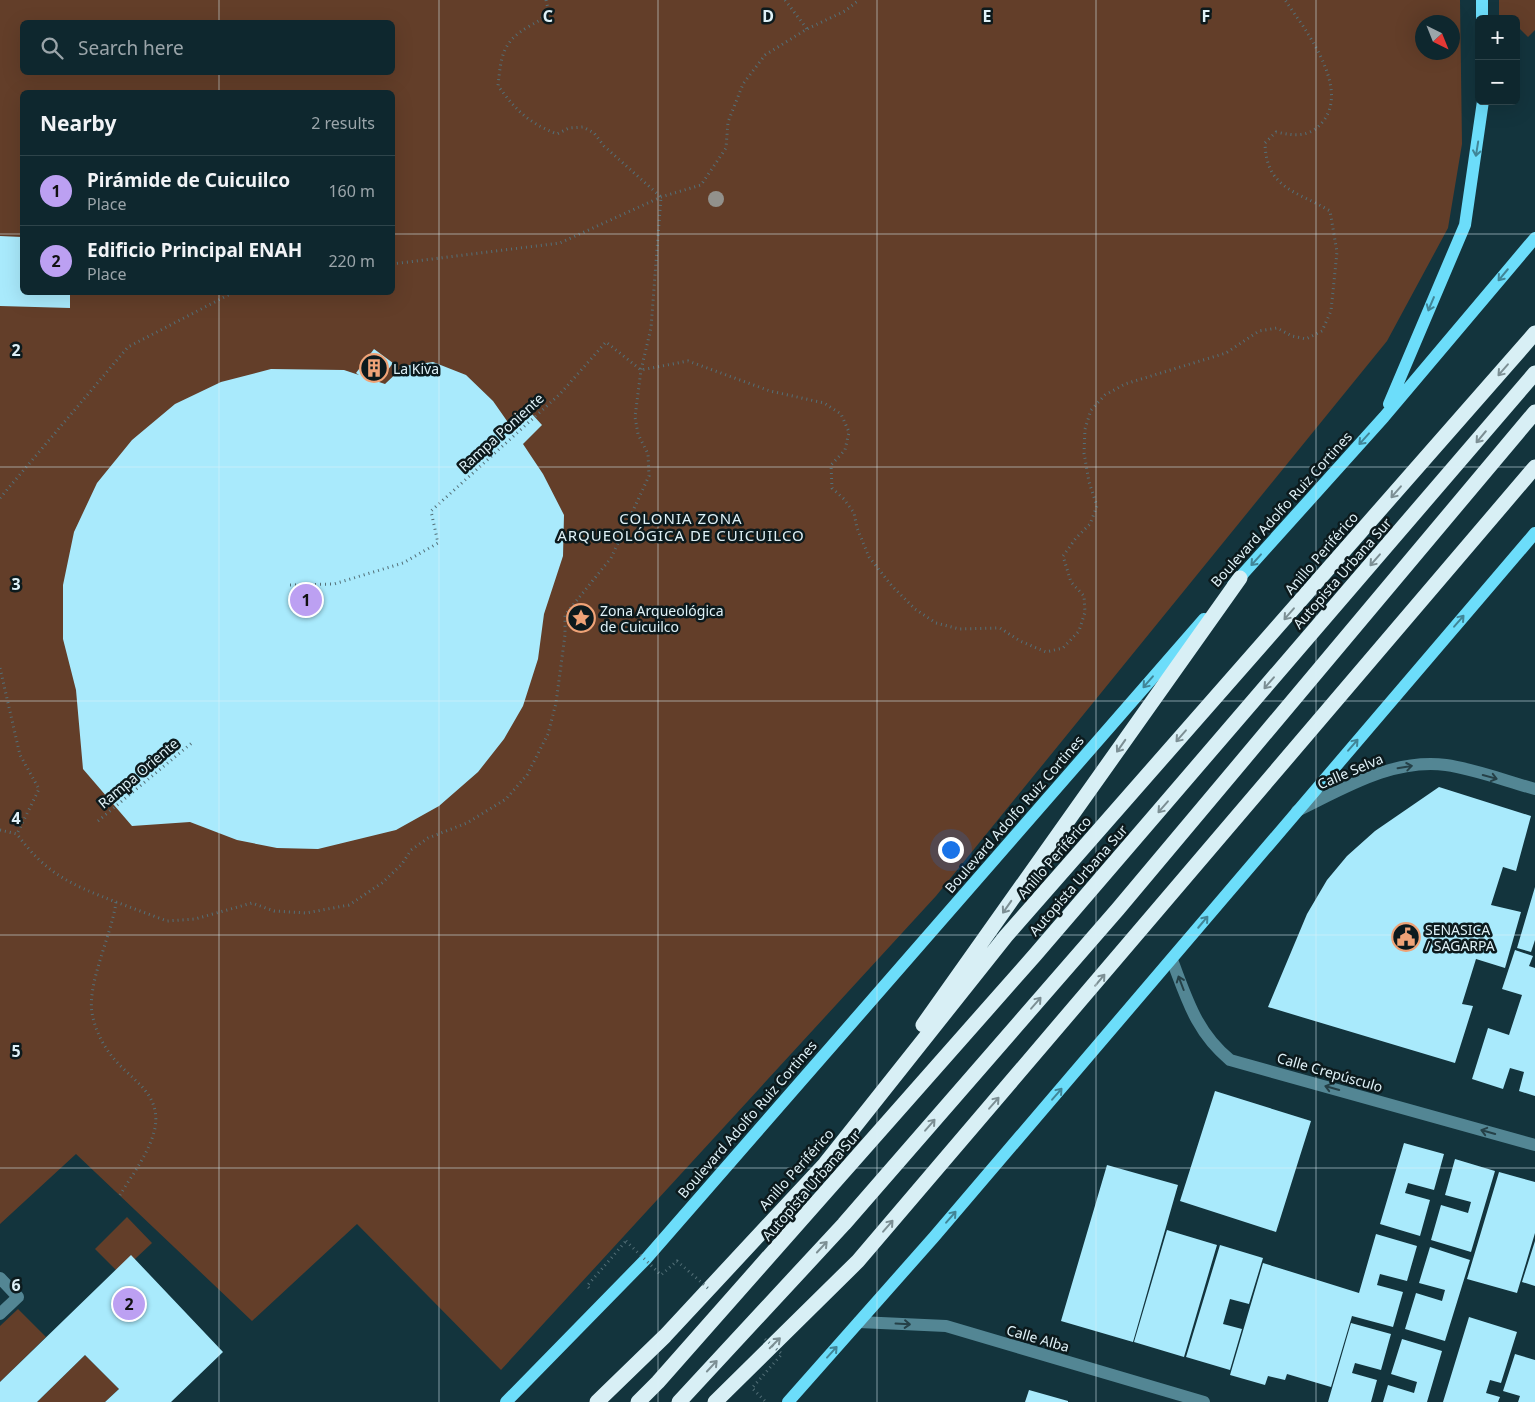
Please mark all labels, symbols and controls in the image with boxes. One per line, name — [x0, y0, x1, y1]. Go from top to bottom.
text: C — [543, 5, 553, 27]
text: D — [762, 5, 774, 27]
text: E — [983, 5, 992, 27]
text: F — [1202, 5, 1210, 27]
north arrow — [1415, 15, 1460, 60]
map controls — [1475, 15, 1520, 105]
button: + — [1475, 15, 1520, 60]
search box — [20, 20, 395, 75]
icon: search — [38, 34, 66, 62]
text: Search here — [78, 35, 184, 61]
button: − — [1475, 60, 1520, 105]
text: Nearby — [40, 109, 116, 137]
text: 2 results — [311, 112, 375, 134]
one-way arrow — [1471, 141, 1481, 157]
text: Pirámide de Cuicuilco — [87, 167, 290, 193]
text: 1 — [51, 180, 61, 202]
text: 160 m — [328, 180, 375, 202]
text: Place — [87, 193, 127, 215]
text: Edificio Principal ENAH — [87, 237, 302, 263]
text: 2 — [51, 250, 61, 272]
text: 220 m — [328, 250, 375, 272]
text: Place — [87, 263, 127, 285]
one-way arrow — [1498, 269, 1509, 282]
one-way arrow — [1426, 296, 1436, 311]
text: 2 — [11, 339, 21, 361]
building icon: La Kiva — [359, 353, 389, 383]
place label: La Kiva — [393, 359, 439, 378]
one-way arrow — [1497, 363, 1509, 376]
street label: Rampa Poniente — [454, 389, 548, 475]
street label: Boulevard Adolfo Ruiz Cortines — [1206, 427, 1356, 591]
one-way arrow — [1475, 430, 1486, 443]
one-way arrow — [1358, 432, 1370, 445]
one-way arrow — [1390, 485, 1401, 498]
district label: COLONIA ZONA ARQUEOLÓGICA DE CUICUILCO — [557, 508, 805, 545]
street label: Anillo Periférico — [1280, 508, 1362, 598]
street label: Autopista Urbana Sur — [1288, 513, 1396, 633]
one-way arrow — [1250, 553, 1261, 566]
one-way arrow — [1369, 554, 1381, 567]
text: 3 — [11, 573, 21, 595]
pin: 1 — [290, 581, 322, 619]
place label: Zona Arqueológica de Cuicuilco — [600, 601, 724, 636]
place icon: Zona Arqueológica de Cuicuilco — [566, 603, 596, 633]
one-way arrow — [1283, 607, 1294, 620]
one-way arrow — [1453, 615, 1465, 628]
one-way arrow — [1143, 676, 1154, 689]
one-way arrow — [1263, 677, 1275, 690]
one-way arrow — [1176, 730, 1187, 743]
street label: Boulevard Adolfo Ruiz Cortines — [940, 731, 1088, 897]
street label: Rampa Oriente — [94, 734, 182, 812]
one-way arrow — [1348, 738, 1359, 751]
one-way arrow — [1116, 739, 1126, 753]
street label: Calle Selva — [1314, 749, 1386, 793]
one-way arrow — [1397, 762, 1413, 772]
one-way arrow — [1482, 773, 1498, 782]
one-way arrow — [1157, 800, 1169, 813]
text: 4 — [11, 807, 21, 829]
street label: Anillo Periférico — [1013, 812, 1095, 902]
street label: Autopista Urbana Sur — [1024, 820, 1132, 940]
your location — [938, 837, 964, 863]
one-way arrow — [1002, 900, 1012, 914]
one-way arrow — [1197, 916, 1209, 929]
place label: SENASICA / SAGARPA — [1425, 920, 1495, 955]
public building icon: SENASICA / SAGARPA — [1391, 922, 1421, 952]
one-way arrow — [1094, 973, 1105, 986]
one-way arrow — [1176, 976, 1185, 992]
one-way arrow — [1031, 996, 1042, 1009]
street label: Boulevard Adolfo Ruiz Cortines — [673, 1036, 821, 1202]
text: 5 — [11, 1040, 21, 1062]
street label: Calle Crepúsculo — [1275, 1048, 1385, 1096]
one-way arrow — [1324, 1083, 1340, 1093]
one-way arrow — [1051, 1088, 1062, 1101]
one-way arrow — [988, 1097, 1000, 1110]
one-way arrow — [924, 1119, 936, 1132]
street label: Anillo Periférico — [754, 1124, 838, 1214]
street label: Autopista Urbana Sur — [757, 1125, 865, 1245]
one-way arrow — [1480, 1127, 1496, 1136]
one-way arrow — [945, 1211, 957, 1224]
one-way arrow — [882, 1220, 894, 1233]
one-way arrow — [817, 1241, 828, 1254]
text: 6 — [11, 1274, 21, 1296]
pin: 2 — [113, 1285, 145, 1323]
one-way arrow — [894, 1320, 910, 1329]
street label: Calle Alba — [1004, 1320, 1072, 1356]
one-way arrow — [769, 1337, 781, 1349]
one-way arrow — [826, 1346, 838, 1359]
one-way arrow — [706, 1360, 718, 1373]

